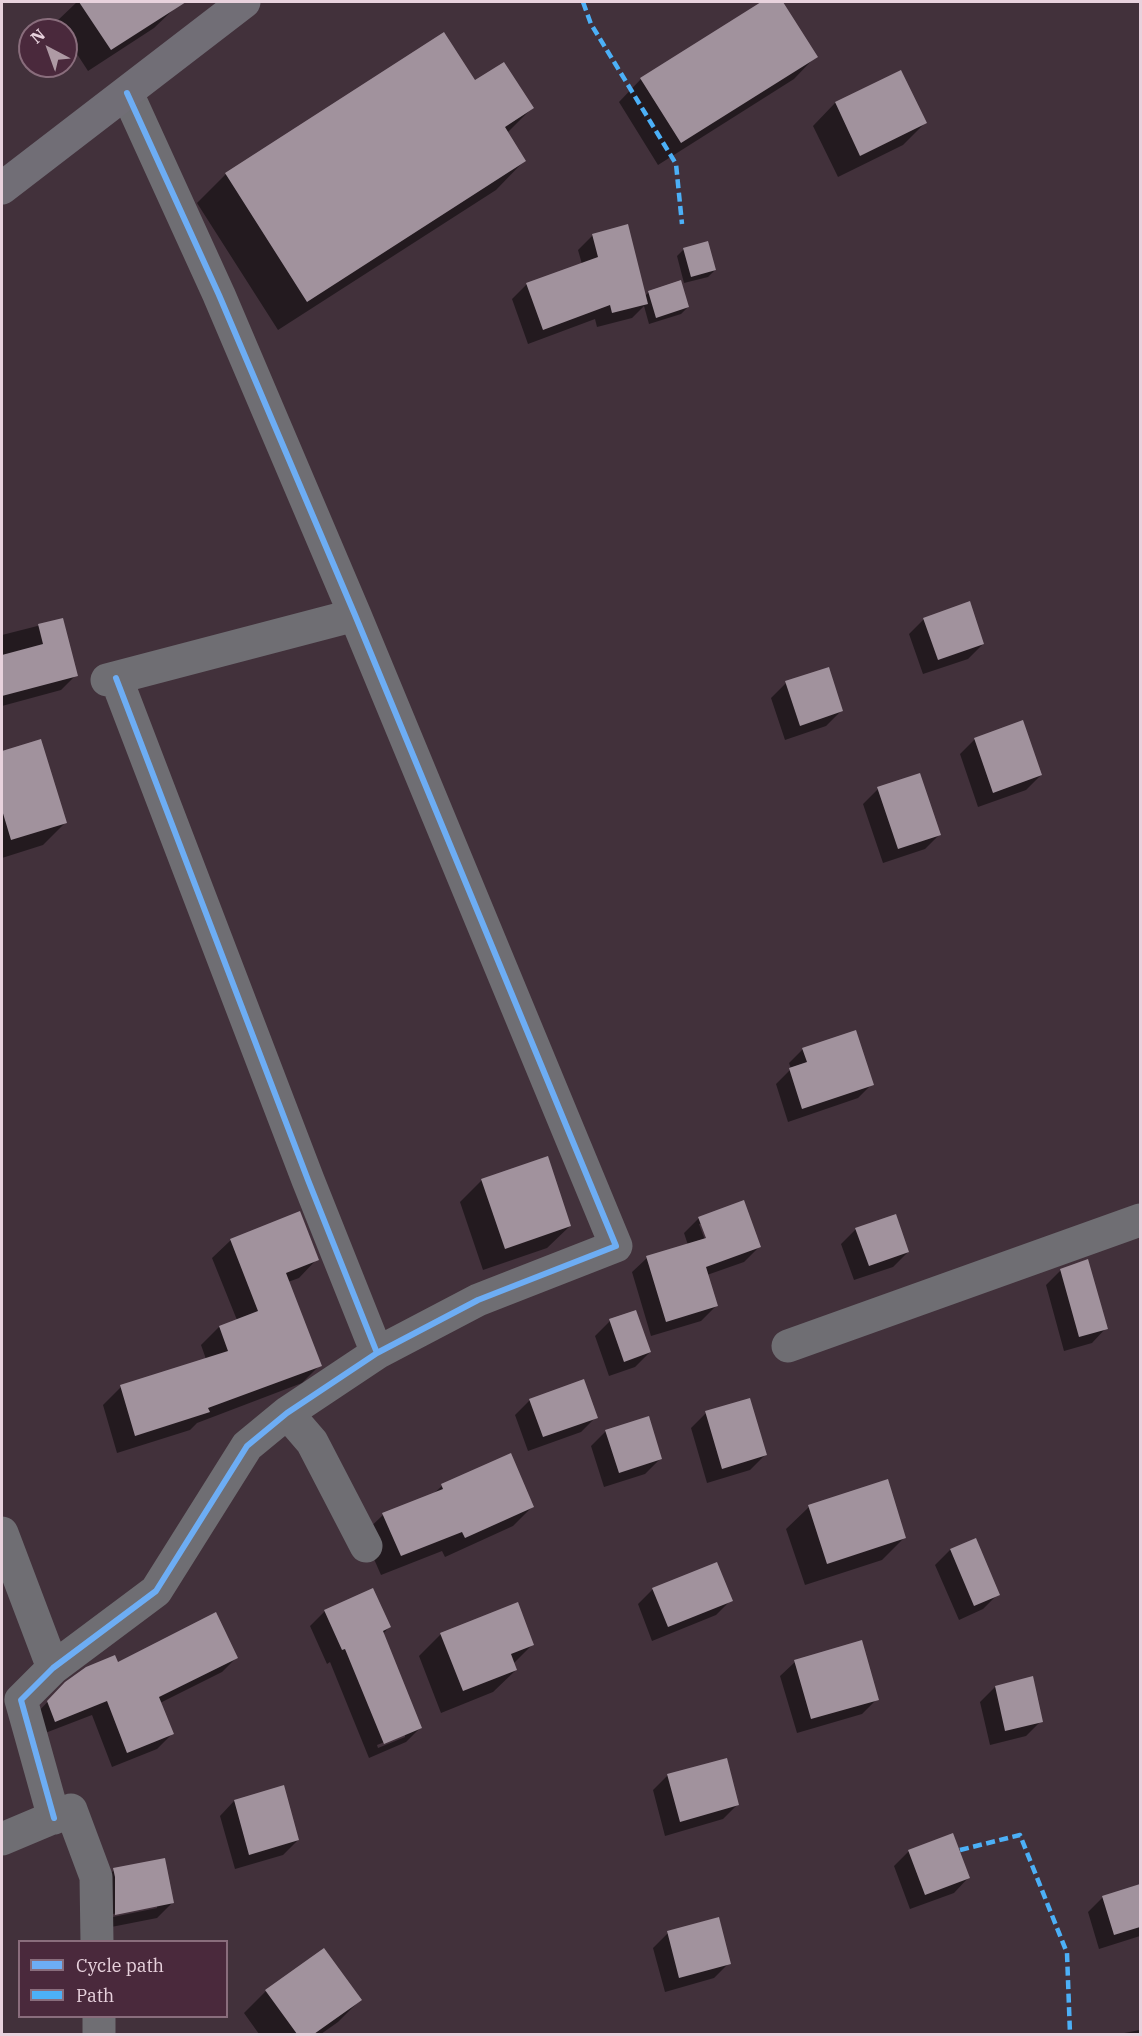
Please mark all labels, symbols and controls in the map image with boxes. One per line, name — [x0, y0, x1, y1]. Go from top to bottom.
north arrow — [18, 18, 78, 78]
text: N — [26, 24, 49, 48]
legend — [18, 1940, 228, 2018]
text: Cycle path — [76, 1954, 164, 1977]
text: Path — [76, 1984, 114, 2007]

